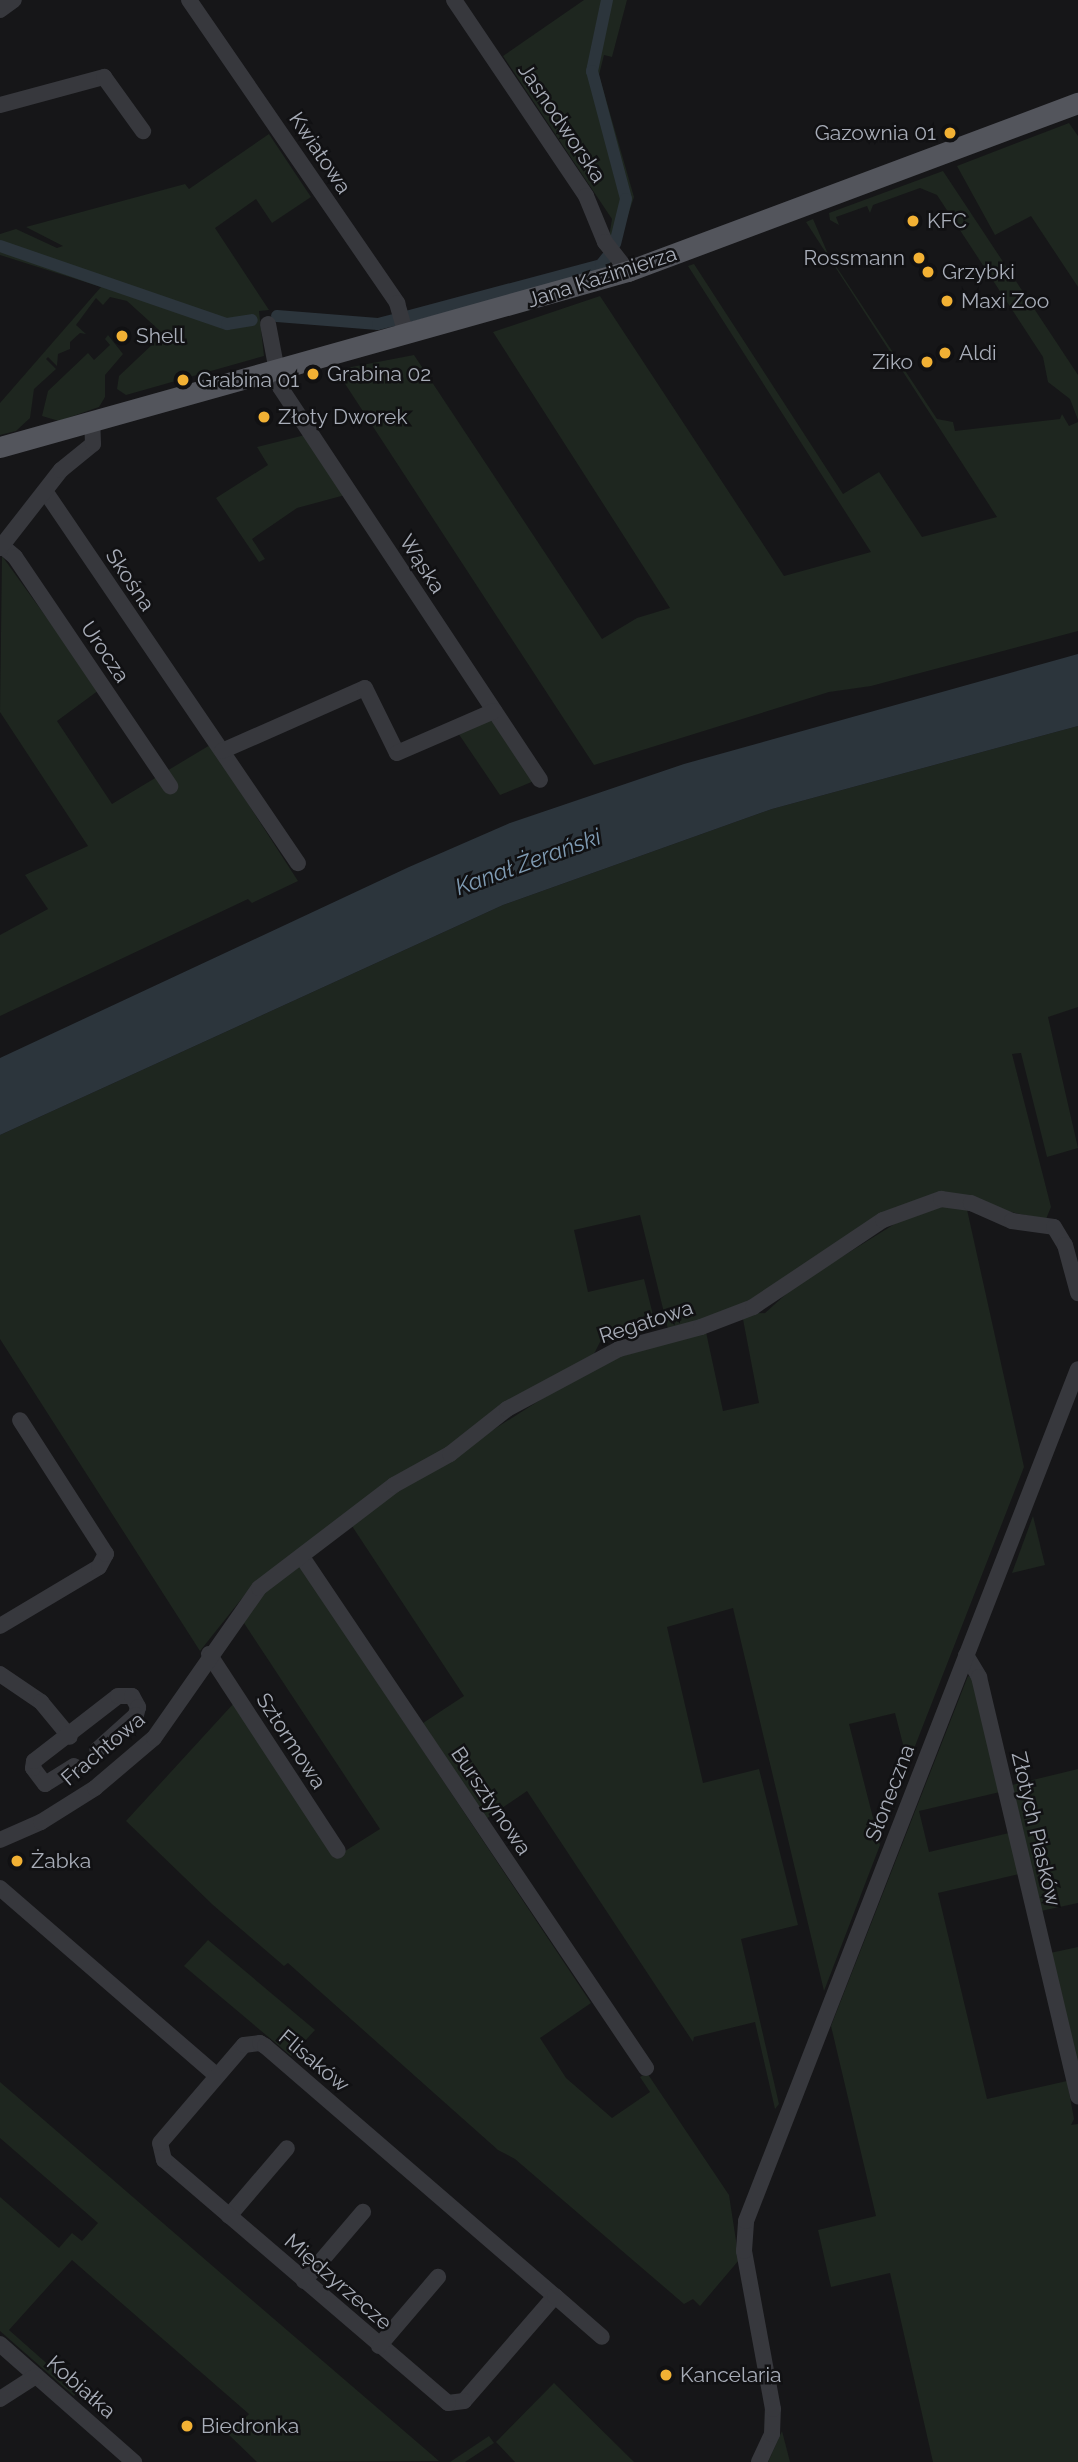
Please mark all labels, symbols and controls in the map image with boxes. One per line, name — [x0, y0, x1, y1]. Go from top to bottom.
street label: Jasnodworska — [513, 59, 611, 187]
street label: Kwiatowa — [284, 107, 356, 199]
place label: Gazownia 01 — [815, 120, 936, 146]
marker: Gazownia 01 — [942, 125, 958, 141]
place label: KFC — [927, 208, 967, 234]
marker: KFC — [905, 213, 921, 229]
street label: Jana Kazimierza — [524, 241, 680, 313]
place label: Rossmann — [804, 245, 905, 271]
marker: Rossmann — [911, 250, 927, 266]
place label: Grzybki — [942, 259, 1015, 285]
marker: Grzybki — [920, 264, 936, 280]
place label: Maxi Zoo — [961, 288, 1049, 314]
marker: Maxi Zoo — [939, 293, 955, 309]
place label: Shell — [136, 323, 185, 349]
marker: Shell — [114, 328, 130, 344]
place label: Aldi — [959, 340, 997, 366]
marker: Aldi — [937, 345, 953, 361]
place label: Ziko — [872, 349, 913, 375]
marker: Ziko — [919, 354, 935, 370]
place label: Grabina 02 — [327, 361, 431, 387]
marker: Grabina 02 — [305, 366, 321, 382]
place label: Grabina 01 — [197, 367, 299, 393]
marker: Grabina 01 — [175, 372, 191, 388]
place label: Złoty Dworek — [278, 404, 408, 430]
marker: Złoty Dworek — [256, 409, 272, 425]
street label: Wąska — [394, 530, 450, 598]
street label: Skośna — [100, 544, 160, 616]
street label: Urocza — [75, 617, 135, 687]
water label: Kanał Żerański — [451, 823, 605, 901]
street label: Regatowa — [596, 1295, 696, 1349]
street label: Sztormowa — [251, 1688, 331, 1794]
street label: Frachtowa — [56, 1707, 150, 1791]
street label: Słoneczna — [860, 1741, 920, 1845]
street label: Bursztynowa — [446, 1742, 536, 1860]
street label: Złotych Piasków — [1006, 1749, 1066, 1909]
place label: Żabka — [31, 1848, 91, 1874]
marker: Żabka — [9, 1853, 25, 1869]
street label: Flisaków — [274, 2024, 354, 2098]
street label: Międzyrzecze — [279, 2229, 397, 2335]
street label: Kobiałka — [41, 2350, 121, 2424]
place label: Kancelaria — [680, 2362, 781, 2388]
marker: Kancelaria — [658, 2367, 674, 2383]
place label: Biedronka — [201, 2413, 299, 2439]
marker: Biedronka — [179, 2418, 195, 2434]

